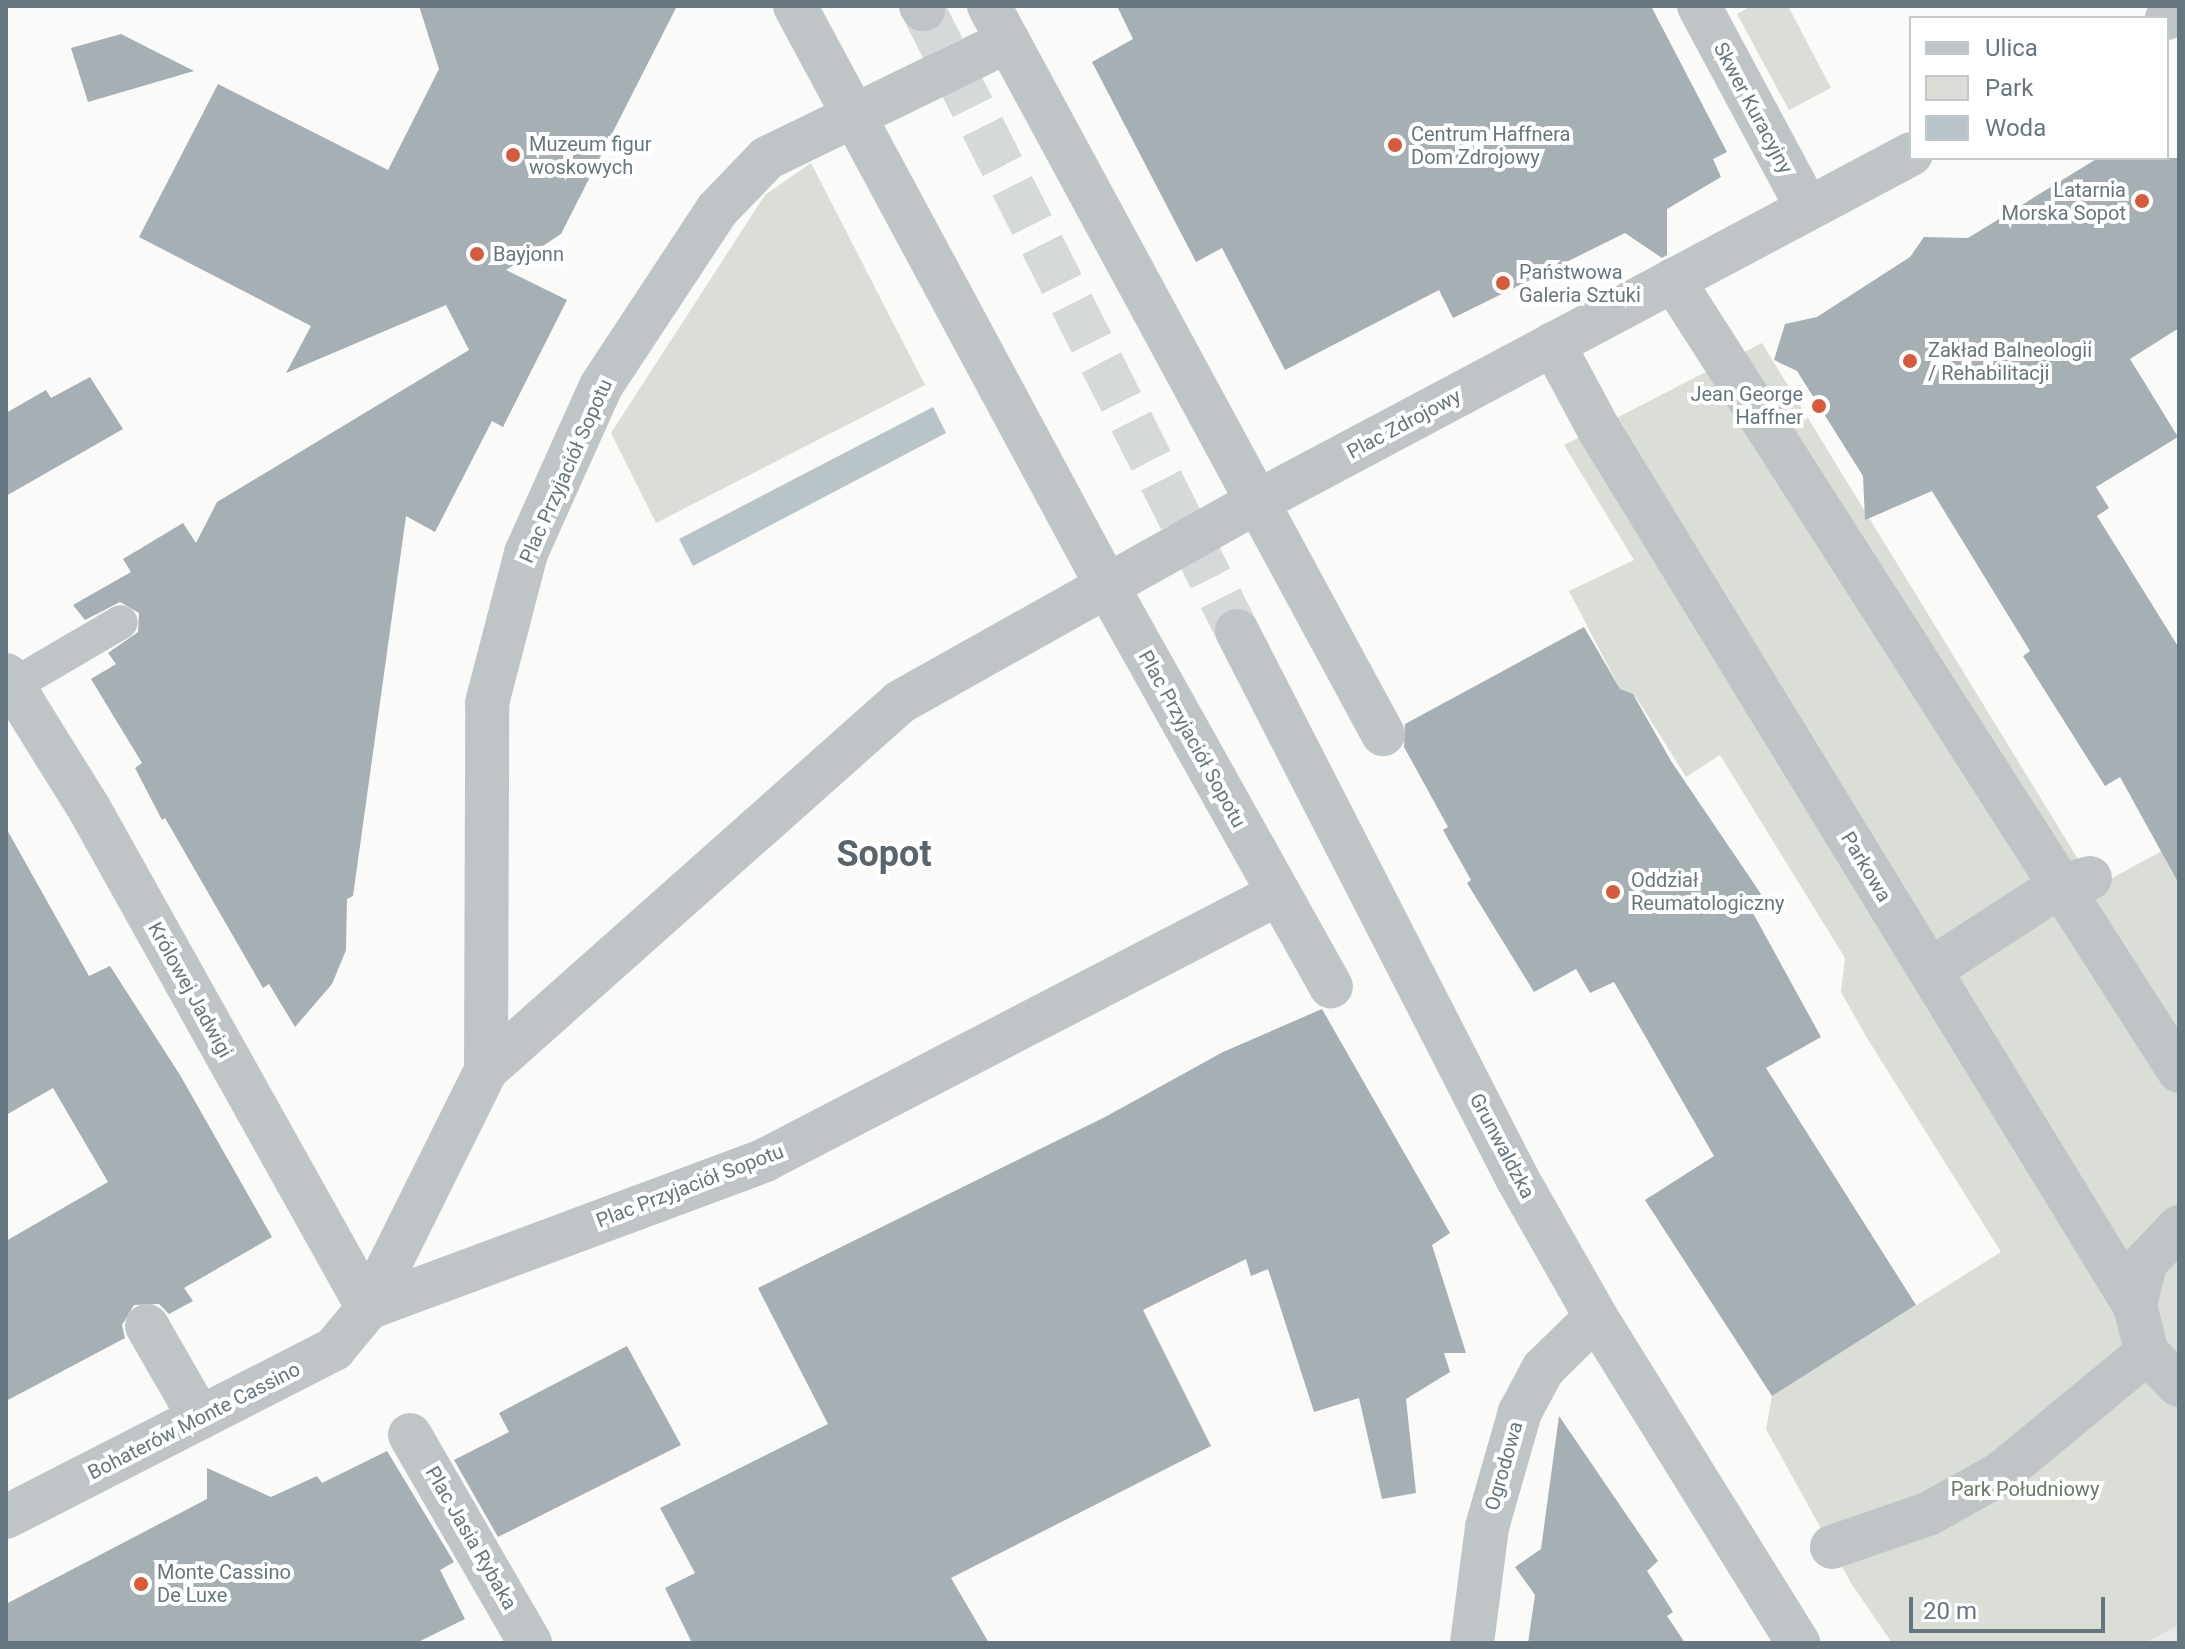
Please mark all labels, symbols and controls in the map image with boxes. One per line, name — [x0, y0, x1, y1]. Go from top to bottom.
legend — [1909, 16, 2169, 160]
text: Ulica — [1985, 34, 2038, 62]
street label: Skwer Kuracyjny — [1708, 38, 1798, 178]
text: Park — [1985, 74, 2033, 102]
text: Woda — [1985, 114, 2046, 142]
place label: Centrum Haffnera Dom Zdrojowy — [1411, 122, 1570, 169]
place label: Muzeum figur woskowych — [529, 132, 652, 179]
marker: Centrum Haffnera Dom Zdrojowy — [1386, 136, 1404, 154]
marker: Muzeum figur woskowych — [504, 146, 522, 164]
place label: Latarnia Morska Sopot — [2002, 178, 2126, 225]
marker: Latarnia Morska Sopot — [2133, 192, 2151, 210]
place label: Bayjonn — [493, 242, 564, 266]
marker: Bayjonn — [468, 245, 486, 263]
place label: Państwowa Galeria Sztuki — [1519, 260, 1641, 307]
marker: Państwowa Galeria Sztuki — [1494, 274, 1512, 292]
place label: Zakład Balneologii / Rehabilitacji — [1928, 338, 2092, 385]
marker: Zakład Balneologii / Rehabilitacji — [1899, 350, 1921, 372]
street label: Plac Przyjaciół Sopotu — [515, 375, 617, 567]
place label: Jean George Haffner — [1690, 382, 1803, 429]
street label: Plac Zdrojowy — [1343, 384, 1465, 464]
marker: Jean George Haffner — [1810, 397, 1828, 415]
street label: Plac Przyjaciół Sopotu — [1133, 646, 1251, 832]
street label: Parkowa — [1836, 828, 1896, 906]
district label: Sopot — [836, 833, 932, 877]
place label: Oddział Reumatologiczny — [1631, 868, 1784, 915]
marker: Oddział Reumatologiczny — [1602, 881, 1624, 903]
street label: Królowej Jadwigi — [143, 918, 237, 1062]
street label: Grunwaldzka — [1464, 1089, 1540, 1203]
street label: Plac Przyjaciół Sopotu — [593, 1139, 787, 1233]
street label: Bohaterów Monte Cassino — [84, 1357, 304, 1485]
street label: Ogrodowa — [1480, 1419, 1528, 1513]
street label: Plac Jasia Rybaka — [420, 1462, 522, 1614]
park label: Park Południowy — [1951, 1477, 2099, 1501]
place label: Monte Cassino De Luxe — [157, 1560, 291, 1607]
marker: Monte Cassino De Luxe — [132, 1575, 150, 1593]
scale bar — [1913, 1581, 2109, 1631]
text: 20 m — [1923, 1597, 1977, 1625]

